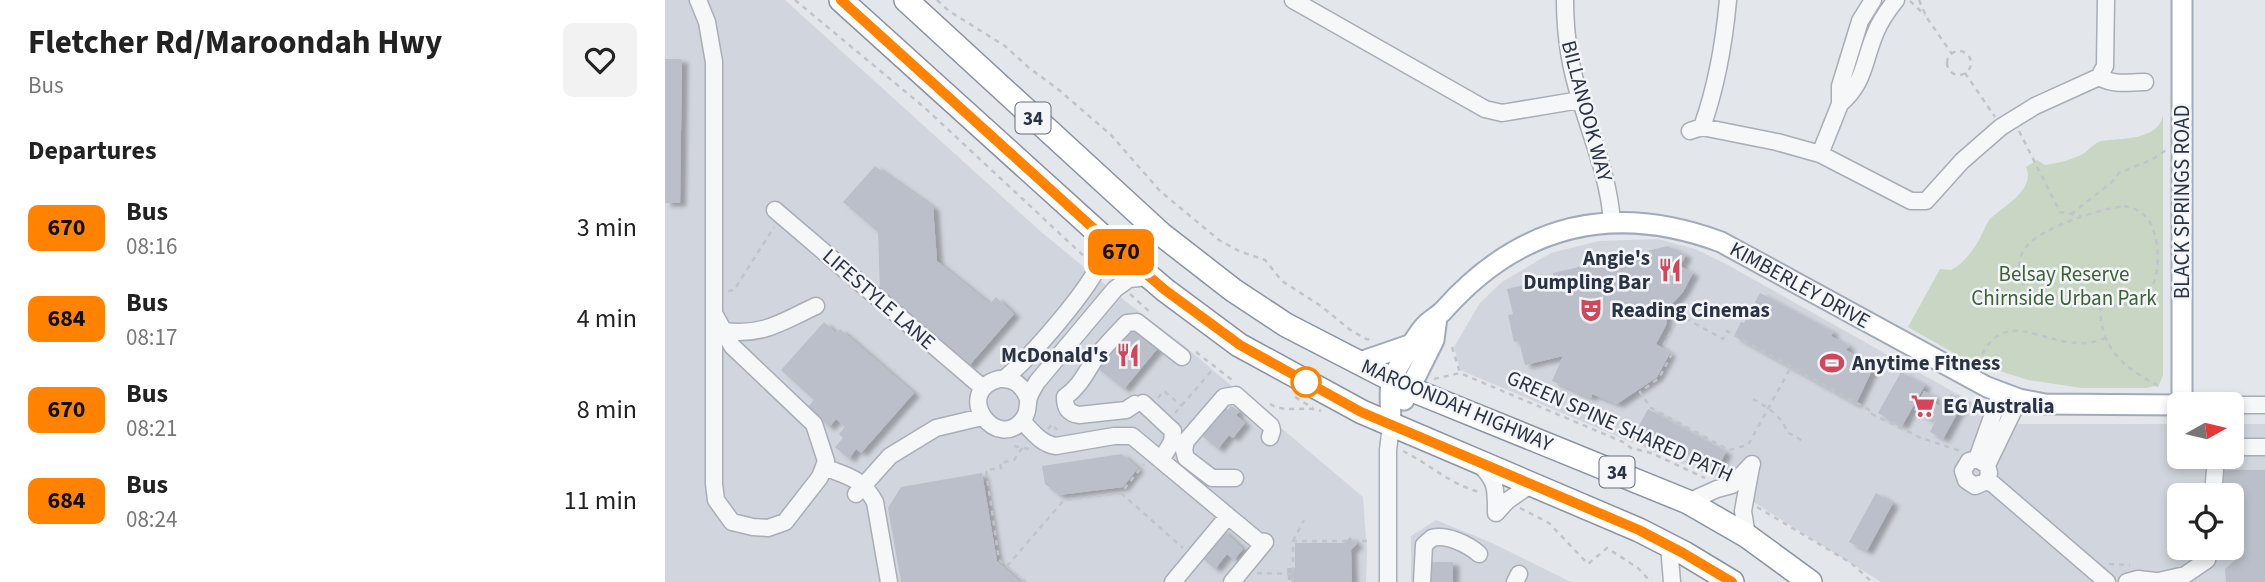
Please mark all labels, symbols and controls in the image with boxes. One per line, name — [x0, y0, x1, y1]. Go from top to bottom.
text: Fletcher Rd/Maroondah Hwy — [28, 19, 442, 66]
button: heart — [563, 23, 637, 97]
street label: BILLANOOK WAY — [1554, 37, 1621, 186]
text: Bus — [28, 69, 64, 102]
road number: 34 — [1015, 102, 1051, 134]
street label: BLACK SPRINGS ROAD — [2167, 105, 2197, 299]
text: Departures — [28, 132, 156, 169]
text: Bus — [126, 193, 168, 230]
text: 3 min — [577, 209, 637, 246]
text: 670 — [47, 210, 86, 245]
line badge: 670 — [1081, 229, 1161, 275]
text: 08:16 — [126, 230, 177, 263]
text: 670 — [1102, 234, 1140, 269]
street label: KIMBERLEY DRIVE — [1724, 234, 1876, 336]
street label: LIFESTYLE LANE — [816, 242, 942, 356]
place label: Angie's Dumpling Bar — [1523, 243, 1651, 297]
restaurant icon: Angie's Dumpling Bar — [1656, 256, 1684, 284]
park label: Belsay Reserve Chirnside Urban Park — [1971, 259, 2157, 313]
text: Bus — [126, 284, 168, 321]
place label: Reading Cinemas — [1611, 295, 1770, 325]
theatre icon: Reading Cinemas — [1577, 296, 1605, 324]
text: 4 min — [577, 300, 637, 337]
text: 684 — [47, 301, 86, 336]
text: 08:17 — [126, 321, 177, 354]
place label: McDonald's — [1001, 340, 1108, 370]
restaurant icon: McDonald's — [1114, 341, 1142, 369]
place label: Anytime Fitness — [1851, 348, 2000, 378]
sports icon: Anytime Fitness — [1818, 349, 1846, 377]
street label: MAROONDAH HIGHWAY — [1357, 351, 1558, 459]
street label: GREEN SPINE SHARED PATH — [1502, 363, 1738, 489]
unlabelled marker — [1291, 367, 1321, 397]
text: Bus — [126, 375, 168, 412]
text: 8 min — [577, 391, 637, 428]
place label: EG Australia — [1943, 391, 2055, 421]
text: 670 — [47, 392, 86, 427]
supermarket icon: EG Australia — [1909, 392, 1937, 420]
north arrow — [2167, 392, 2243, 469]
map controls — [2167, 392, 2244, 560]
text: 08:21 — [126, 412, 177, 445]
road number: 34 — [1599, 457, 1635, 488]
text: Bus — [126, 466, 168, 503]
text: 11 min — [564, 482, 637, 519]
text: 684 — [47, 483, 86, 518]
button: locate — [2167, 483, 2244, 560]
text: 08:24 — [126, 503, 177, 536]

